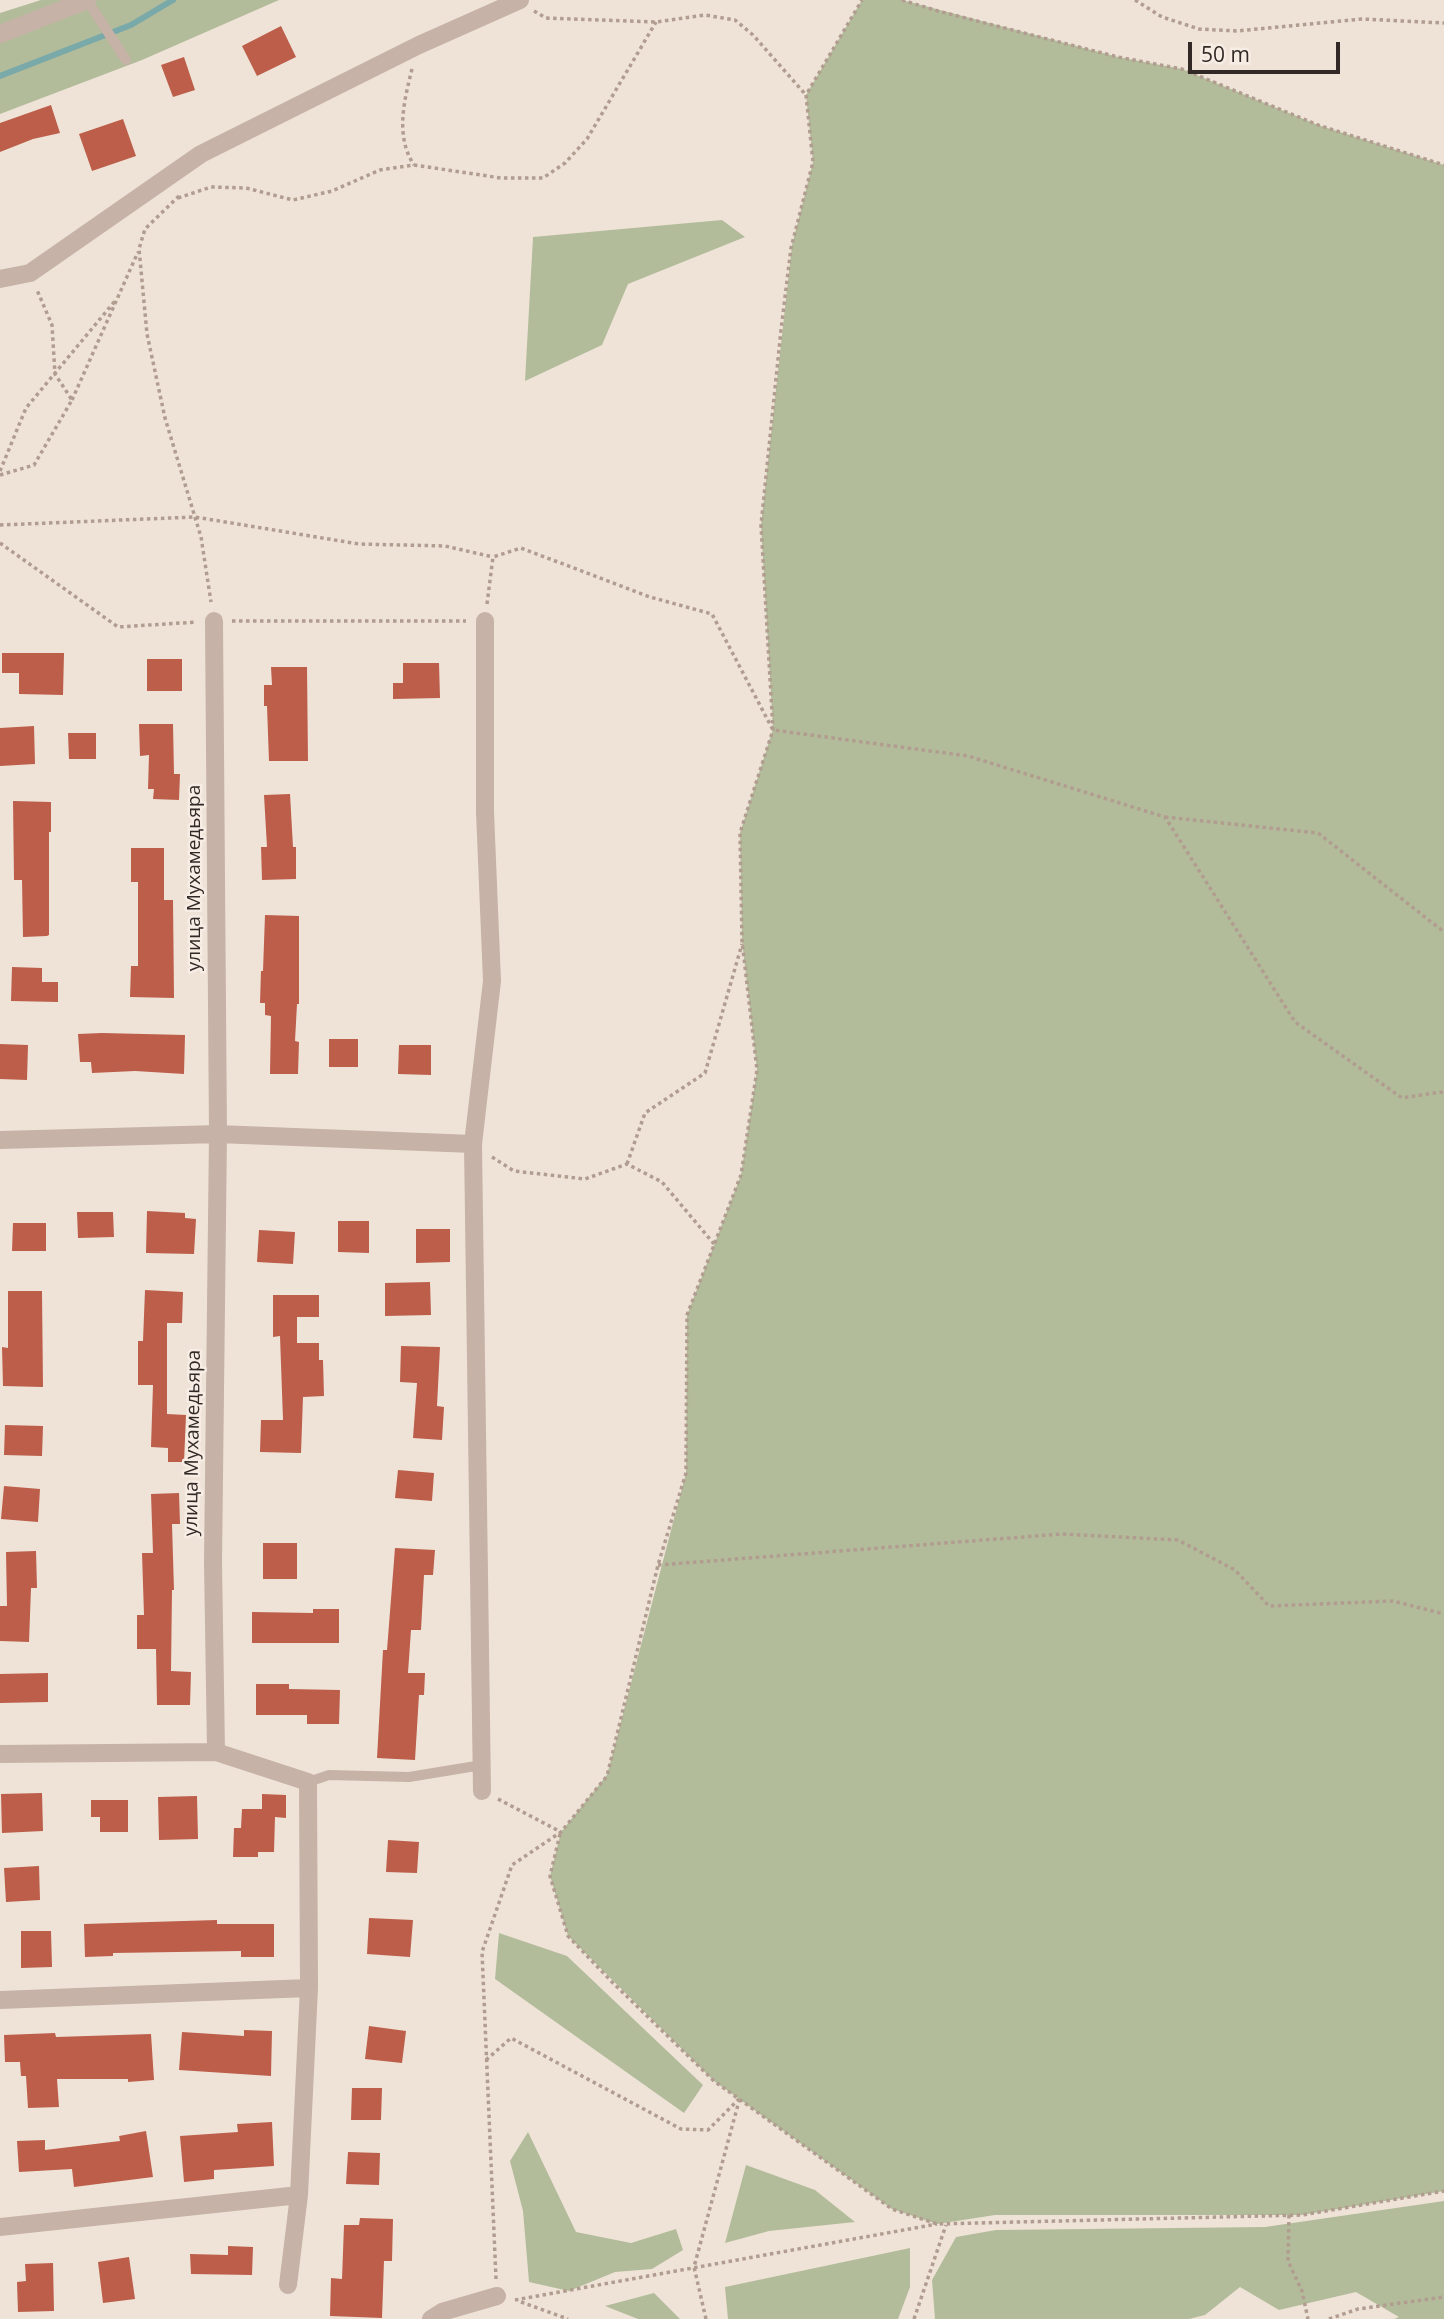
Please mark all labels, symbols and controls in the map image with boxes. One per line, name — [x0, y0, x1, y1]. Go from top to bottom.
scale bar — [1192, 28, 1344, 72]
text: 50 m — [1201, 40, 1250, 68]
street label: улица Мухамедьяра — [184, 785, 206, 971]
street label: улица Мухамедьяра — [180, 1350, 206, 1536]

